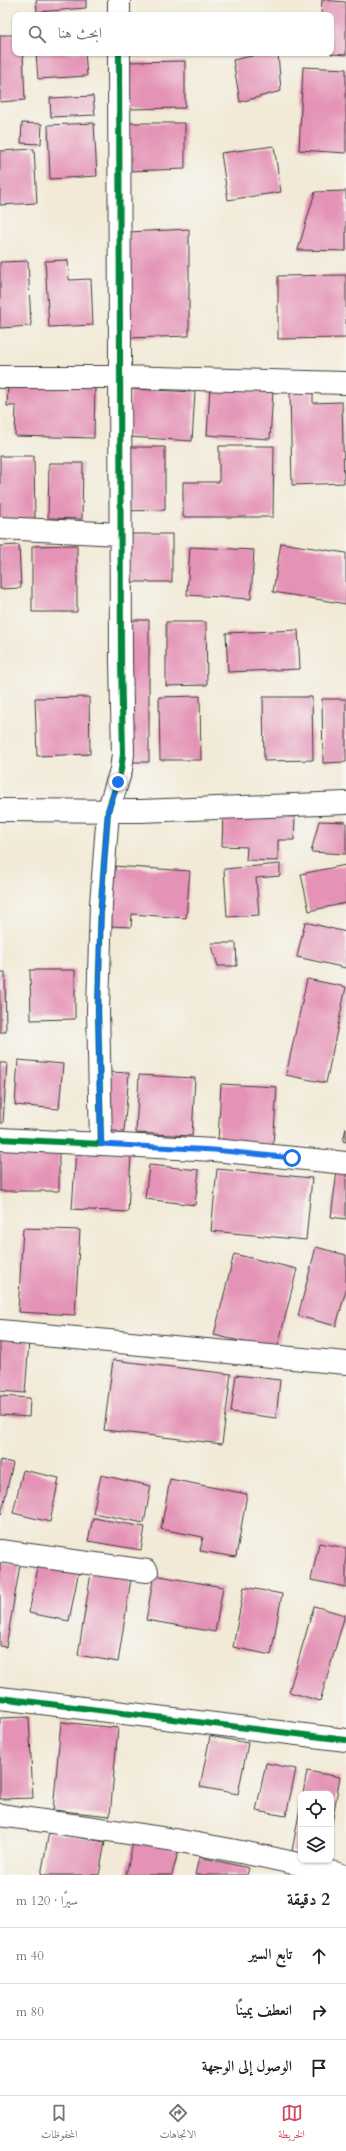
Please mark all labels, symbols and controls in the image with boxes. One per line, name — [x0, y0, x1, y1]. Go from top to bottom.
search box — [12, 12, 334, 56]
icon: search — [26, 23, 48, 45]
text: ابحث هنا — [58, 23, 102, 43]
route end — [109, 773, 127, 791]
route start — [283, 1149, 301, 1167]
map controls — [298, 1791, 334, 1863]
button: locate — [298, 1791, 334, 1827]
button: layers — [298, 1827, 334, 1863]
text: 2 دقيقة — [287, 1888, 330, 1911]
text: سيرًا · 120 m — [16, 1892, 78, 1910]
text: تابع السير — [249, 1944, 292, 1964]
icon: ahead — [308, 1945, 330, 1967]
text: 40 m — [16, 1947, 44, 1965]
text: انعطف يمينًا — [236, 2000, 292, 2020]
icon: right — [308, 2001, 330, 2023]
text: 80 m — [16, 2003, 44, 2021]
text: الوصول إلى الوجهة — [202, 2056, 292, 2076]
icon: arrive — [308, 2057, 330, 2079]
tab: المحفوظات — [41, 2102, 77, 2145]
tab: الاتجاهات — [159, 2102, 196, 2145]
tab: الخريطة — [278, 2102, 305, 2145]

